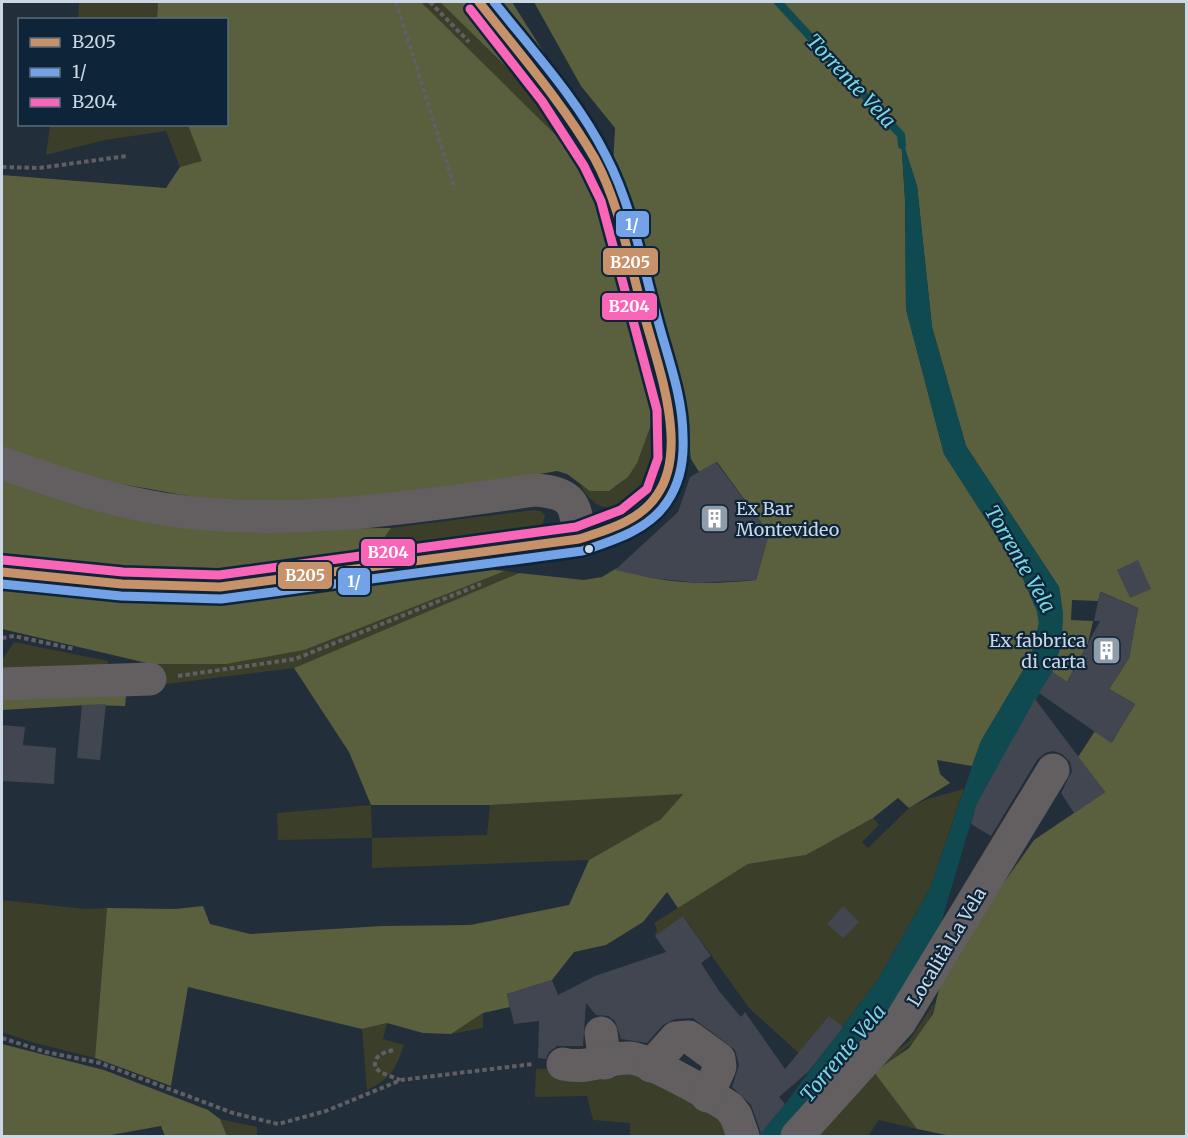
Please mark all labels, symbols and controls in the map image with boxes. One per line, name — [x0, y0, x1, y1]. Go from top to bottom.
legend — [18, 18, 228, 126]
water label: Torrente Vela — [801, 28, 901, 133]
text: B205 — [72, 30, 116, 53]
text: 1/ — [72, 60, 87, 83]
text: B204 — [72, 90, 117, 113]
line badge: 1/ — [615, 210, 650, 238]
text: 1/ — [625, 214, 639, 234]
line badge: B205 — [602, 247, 659, 276]
text: B205 — [610, 252, 650, 272]
line badge: B204 — [601, 292, 658, 321]
text: B204 — [609, 296, 649, 316]
place label: Ex Bar Montevideo — [736, 497, 839, 541]
water label: Torrente Vela — [980, 501, 1061, 617]
building icon: Ex Bar Montevideo — [699, 503, 731, 535]
line badge: B204 — [360, 538, 416, 567]
text: B204 — [368, 542, 408, 562]
unlabelled marker — [583, 543, 595, 555]
line badge: B205 — [277, 561, 333, 590]
text: B205 — [285, 565, 325, 585]
line badge: 1/ — [337, 567, 371, 596]
text: 1/ — [347, 571, 361, 591]
place label: Ex fabbrica di carta — [989, 629, 1086, 673]
building icon: Ex fabbrica di carta — [1091, 635, 1123, 667]
street label: Località La Vela — [902, 883, 991, 1010]
water label: Torrente Vela — [795, 999, 891, 1107]

